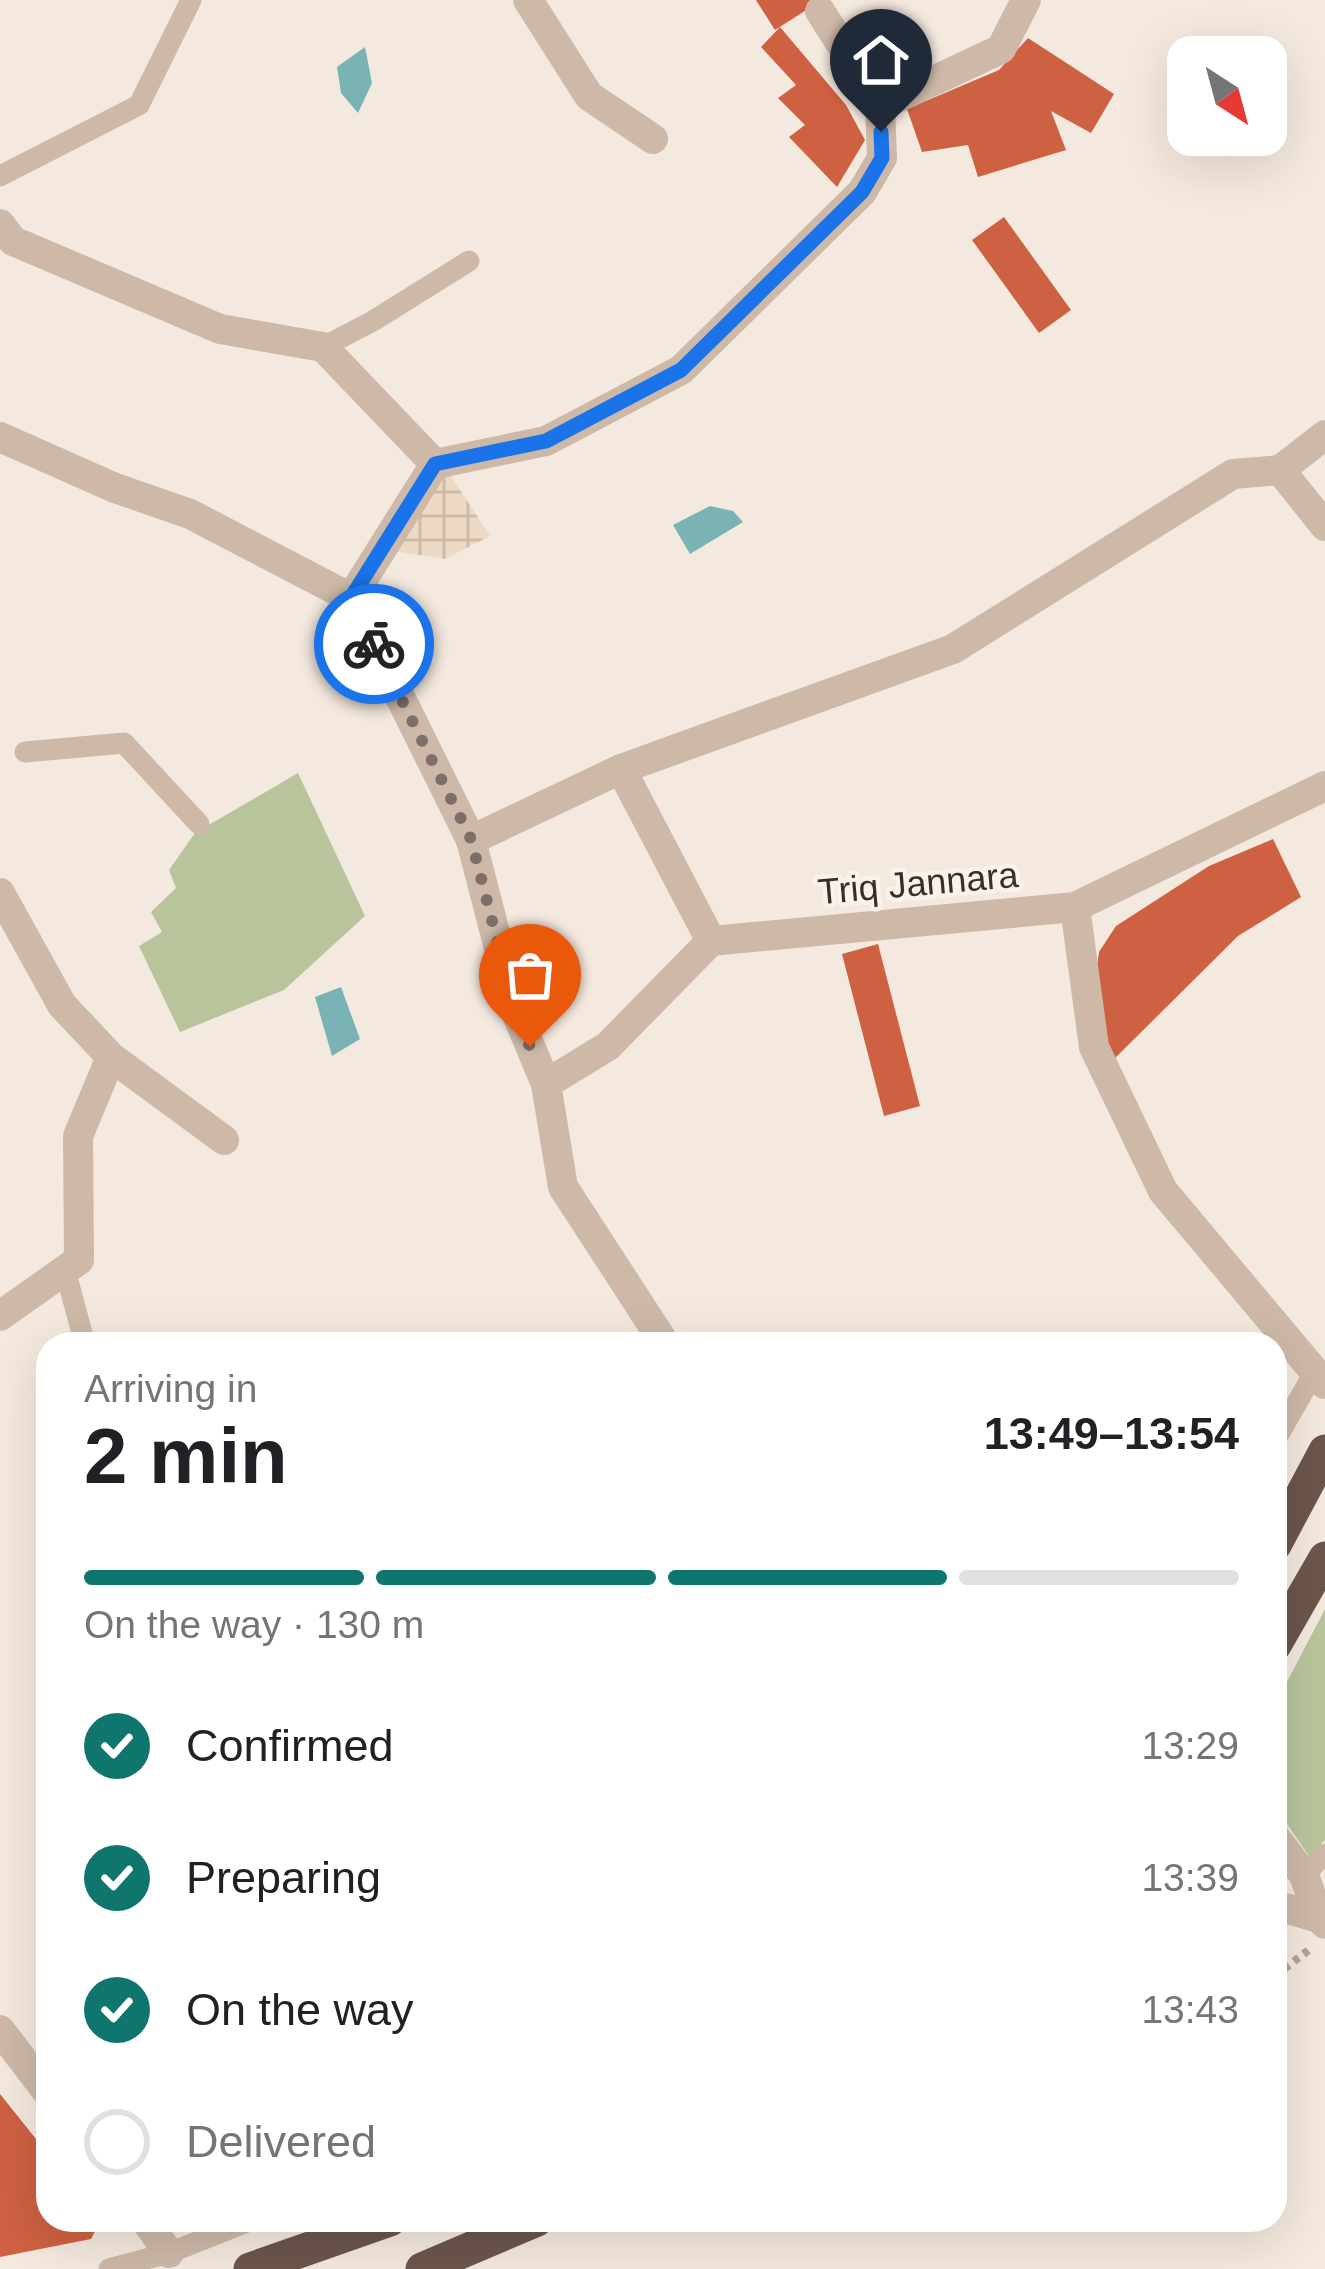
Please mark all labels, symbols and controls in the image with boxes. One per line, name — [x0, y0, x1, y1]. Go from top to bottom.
pin — [830, 9, 932, 132]
icon: home — [848, 27, 914, 93]
north arrow — [1167, 36, 1287, 156]
map controls — [1167, 36, 1287, 156]
courier — [314, 584, 434, 704]
icon: bike — [341, 611, 407, 677]
street label: Triq Jannara — [816, 854, 1021, 912]
pin — [479, 924, 581, 1047]
icon: bag — [497, 942, 563, 1008]
text: Arriving in — [84, 1367, 257, 1410]
text: 13:49–13:54 — [984, 1408, 1239, 1459]
text: 2 min — [84, 1412, 288, 1500]
text: On the way · 130 m — [84, 1603, 424, 1646]
icon: check — [84, 1713, 150, 1779]
text: Confirmed — [186, 1720, 394, 1771]
text: 13:29 — [1141, 1724, 1239, 1767]
icon: check — [84, 1845, 150, 1911]
text: Preparing — [186, 1852, 381, 1903]
text: 13:39 — [1141, 1856, 1239, 1899]
icon: check — [84, 1977, 150, 2043]
text: On the way — [186, 1984, 414, 2035]
text: 13:43 — [1141, 1988, 1239, 2031]
text: Delivered — [186, 2116, 376, 2167]

